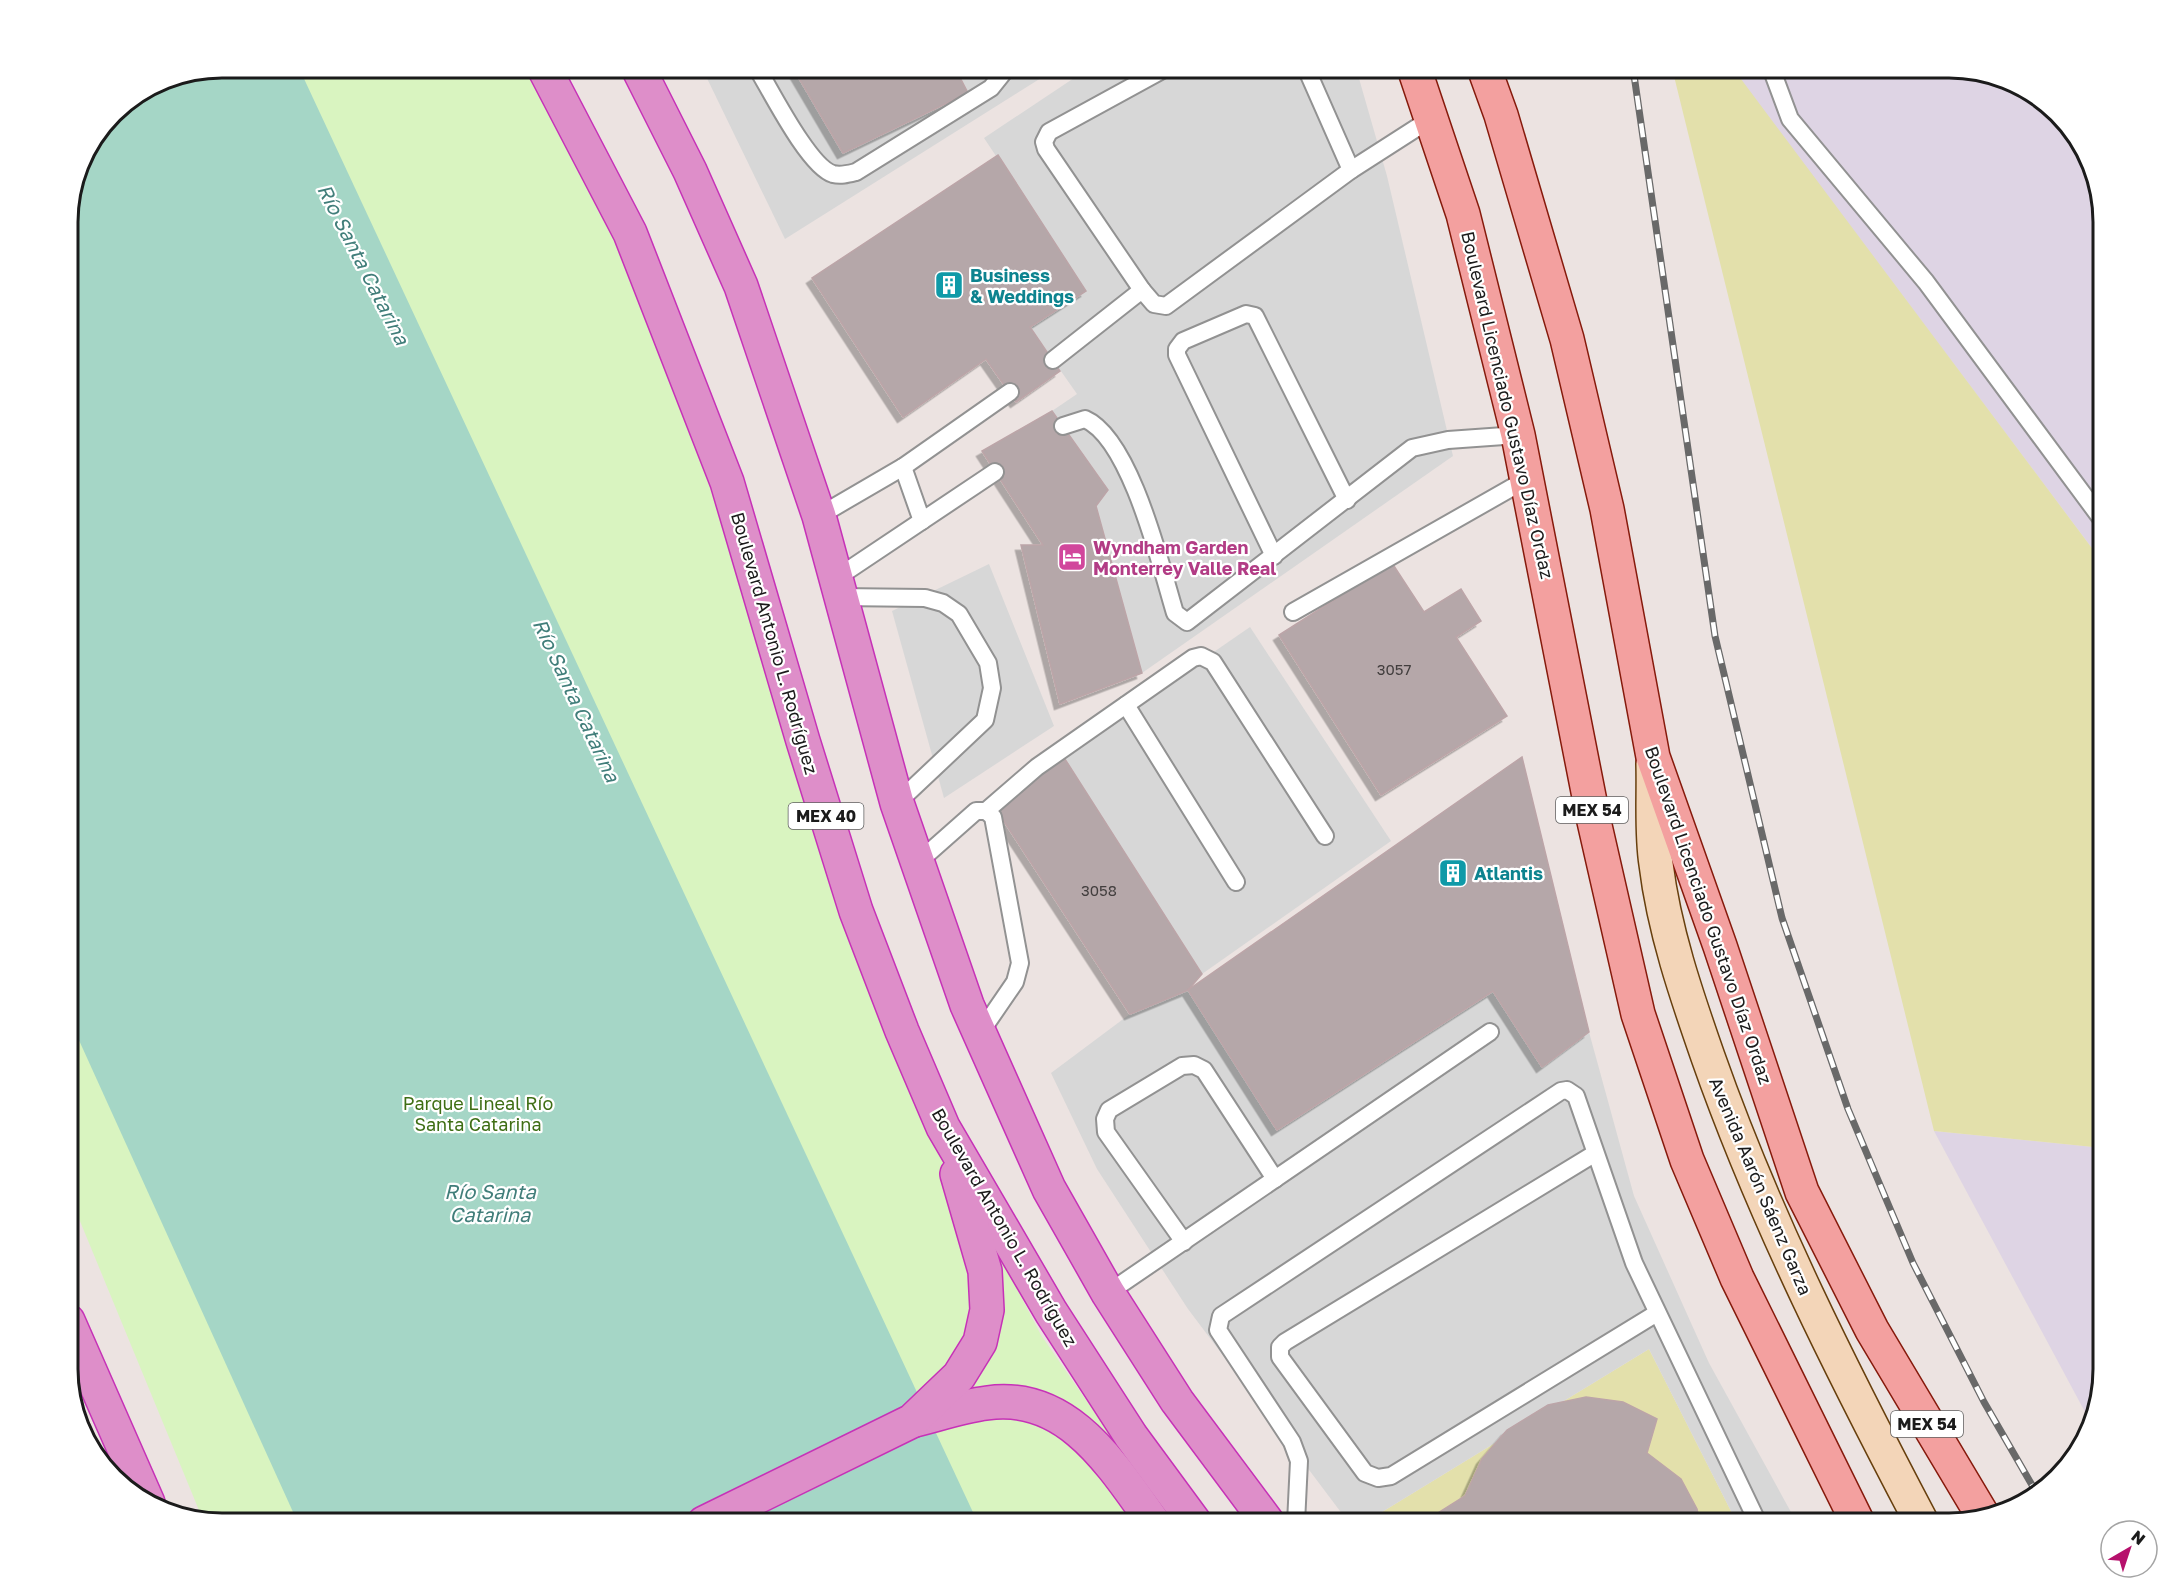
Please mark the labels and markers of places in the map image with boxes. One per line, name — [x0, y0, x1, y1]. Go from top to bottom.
place label: Business & Weddings — [970, 264, 1074, 307]
building icon: Business & Weddings — [933, 269, 965, 301]
place label: Wyndham Garden Monterrey Valle Real — [1093, 536, 1276, 579]
hotel icon: Wyndham Garden Monterrey Valle Real — [1056, 541, 1088, 573]
building icon: Atlantis — [1437, 857, 1469, 889]
place label: Atlantis — [1474, 862, 1543, 884]

